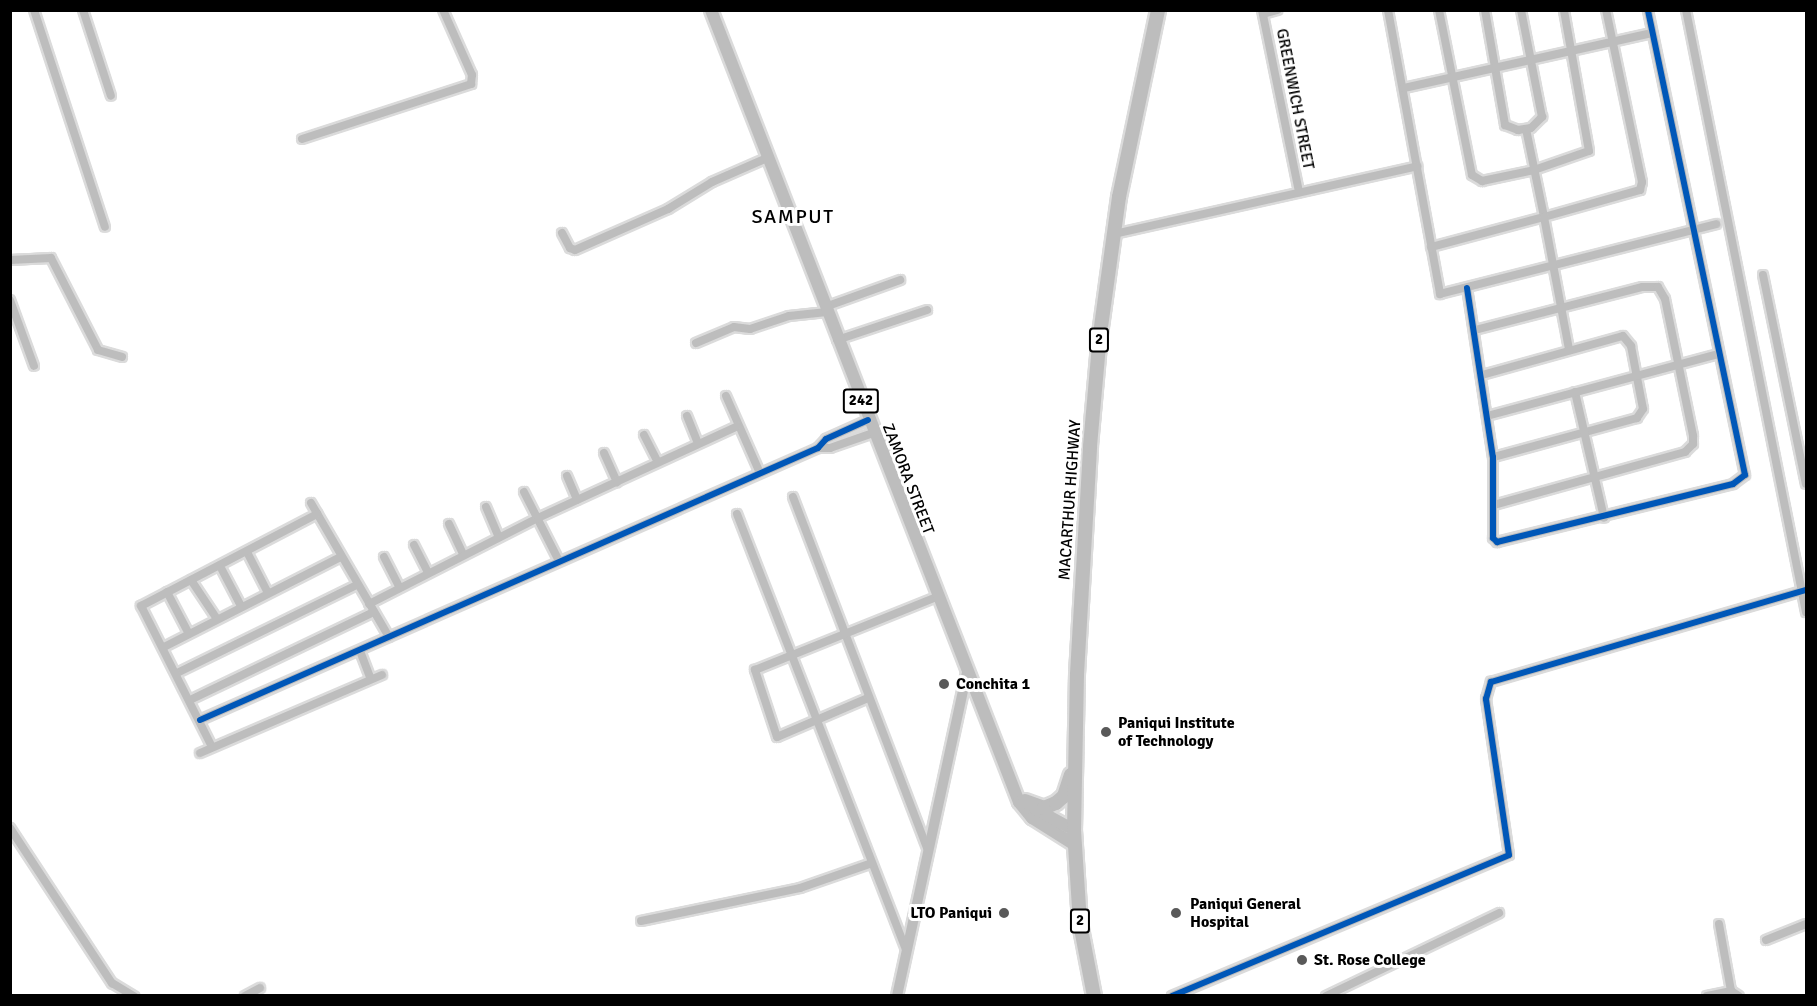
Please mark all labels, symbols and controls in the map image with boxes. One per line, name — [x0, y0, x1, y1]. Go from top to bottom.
street label: GREENWICH STREET — [1272, 27, 1318, 171]
district label: SAMPUT — [751, 204, 835, 228]
road number: 2 — [1088, 328, 1110, 352]
road number: 242 — [842, 389, 880, 413]
street label: MACARTHUR HIGHWAY — [1055, 419, 1085, 581]
street label: ZAMORA STREET — [878, 421, 938, 537]
place label: Conchita 1 — [956, 674, 1030, 694]
marker: Conchita 1 — [937, 677, 951, 691]
place label: Paniqui Institute of Technology — [1118, 713, 1235, 751]
marker: Paniqui Institute of Technology — [1099, 725, 1113, 739]
place label: Paniqui General Hospital — [1190, 894, 1301, 932]
place label: LTO Paniqui — [910, 903, 992, 923]
marker: Paniqui General Hospital — [1167, 904, 1185, 922]
marker: LTO Paniqui — [997, 906, 1011, 920]
road number: 2 — [1070, 909, 1090, 933]
place label: St. Rose College — [1314, 950, 1426, 970]
marker: St. Rose College — [1295, 953, 1309, 967]

